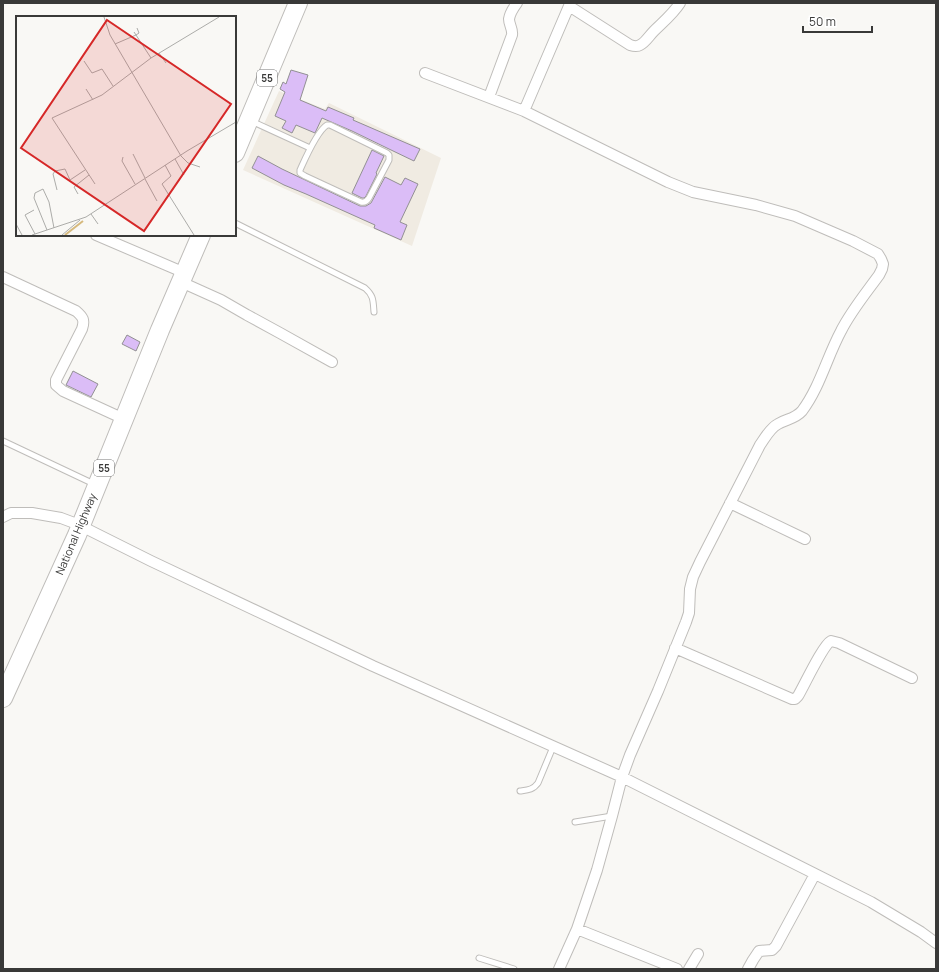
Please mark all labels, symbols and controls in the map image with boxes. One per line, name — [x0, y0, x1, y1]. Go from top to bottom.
scale bar — [803, 8, 872, 34]
text: 50 m — [809, 13, 836, 30]
inset map — [16, 16, 236, 236]
road number: 55 — [257, 70, 277, 86]
road number: 55 — [94, 460, 114, 476]
street label: National Highway — [52, 490, 100, 577]

